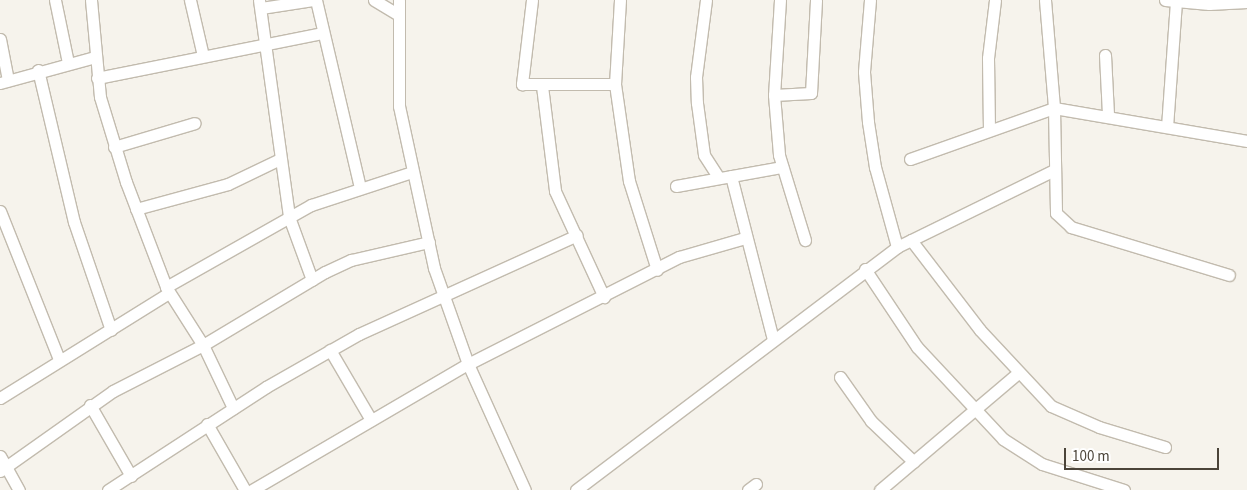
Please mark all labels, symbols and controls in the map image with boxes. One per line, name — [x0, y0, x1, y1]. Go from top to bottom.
scale bar — [1067, 438, 1222, 470]
text: 100 m — [1072, 446, 1110, 467]

